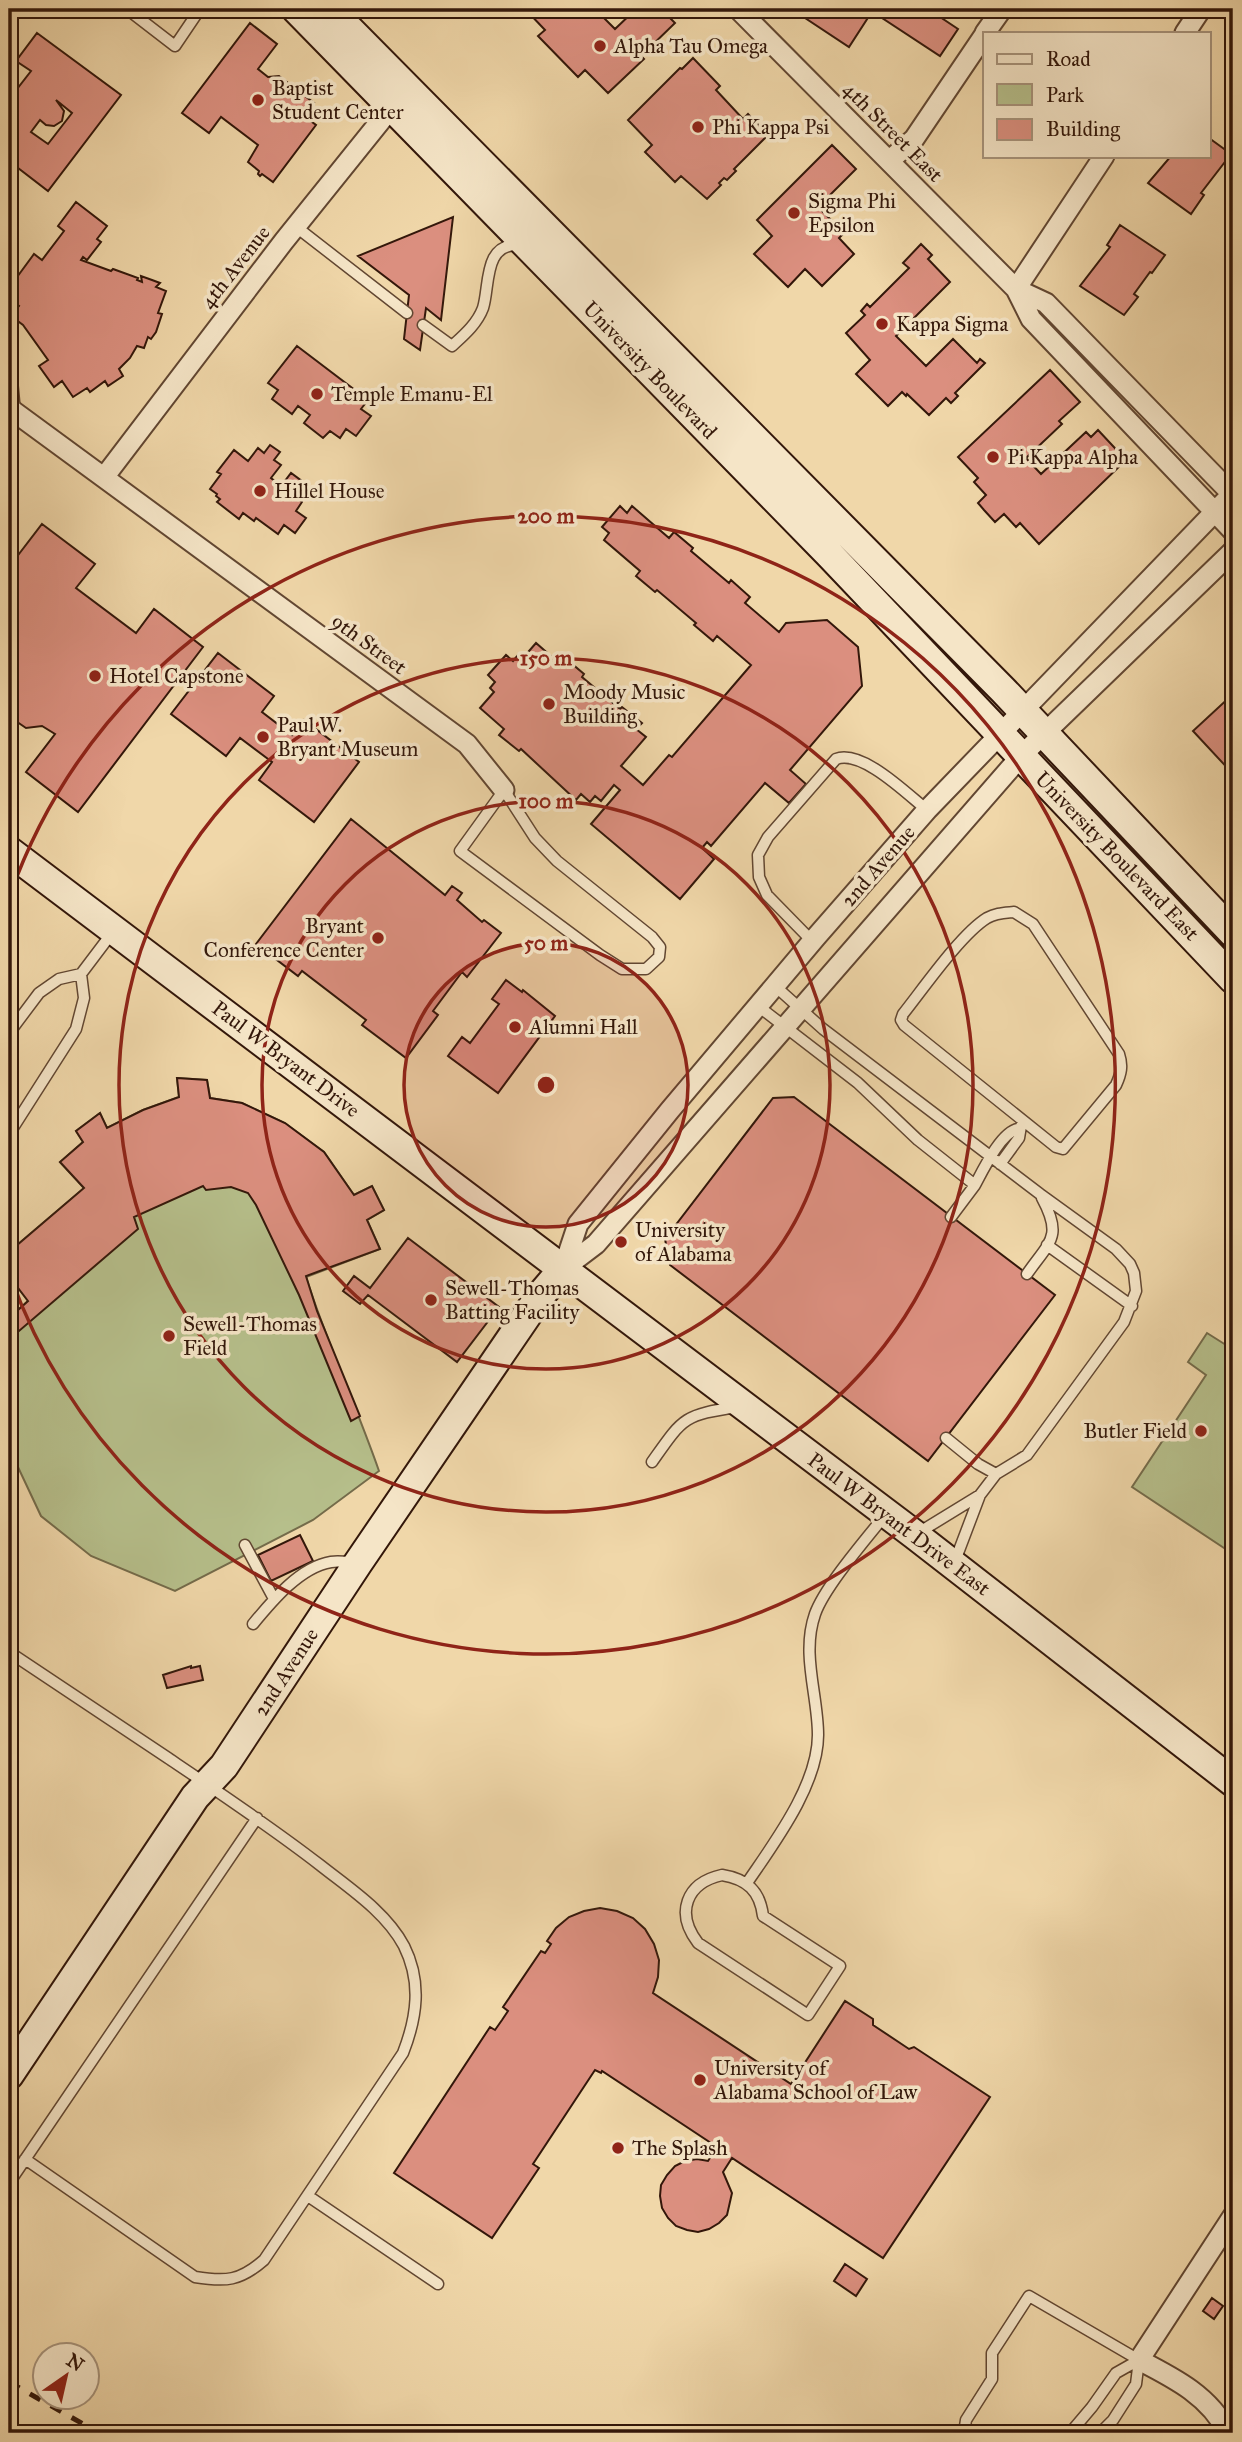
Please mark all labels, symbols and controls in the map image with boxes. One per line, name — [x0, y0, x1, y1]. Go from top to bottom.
legend — [983, 32, 1210, 158]
place label: Alpha Tau Omega — [613, 33, 768, 59]
marker: Alpha Tau Omega — [592, 38, 608, 54]
text: Road — [1046, 46, 1091, 72]
place label: Baptist Student Center — [272, 75, 404, 125]
street label: 4th Street East — [837, 76, 949, 188]
text: Park — [1046, 82, 1084, 108]
marker: Baptist Student Center — [250, 92, 266, 108]
place label: Phi Kappa Psi — [712, 114, 830, 140]
text: Building — [1046, 116, 1120, 142]
marker: Phi Kappa Psi — [690, 119, 706, 135]
place label: Sigma Phi Epsilon — [808, 188, 896, 238]
marker: Sigma Phi Epsilon — [786, 205, 802, 221]
street label: 4th Avenue — [194, 220, 276, 314]
street label: University Boulevard — [577, 296, 723, 445]
place label: Kappa Sigma — [896, 311, 1008, 337]
marker: Kappa Sigma — [874, 316, 890, 332]
place label: Temple Emanu-El — [331, 381, 493, 407]
marker: Temple Emanu-El — [309, 386, 325, 402]
place label: Pi Kappa Alpha — [1007, 444, 1138, 470]
marker: Pi Kappa Alpha — [985, 449, 1001, 465]
place label: Hillel House — [274, 478, 385, 504]
marker: Hillel House — [252, 483, 268, 499]
text: 200 m — [518, 503, 575, 529]
street label: 9th Street — [326, 608, 412, 680]
text: 150 m — [520, 645, 572, 671]
place label: Hotel Capstone — [109, 663, 244, 689]
marker: Hotel Capstone — [87, 668, 103, 684]
place label: Moody Music Building — [563, 679, 686, 729]
marker: Moody Music Building — [541, 696, 557, 712]
place label: Paul W. Bryant Museum — [277, 712, 419, 762]
marker: Paul W. Bryant Museum — [255, 729, 271, 745]
street label: University Boulevard East — [1029, 766, 1205, 946]
text: 100 m — [519, 788, 574, 814]
street label: 2nd Avenue — [835, 820, 921, 912]
place label: Bryant Conference Center — [204, 913, 365, 963]
marker: Bryant Conference Center — [370, 930, 386, 946]
text: 50 m — [524, 930, 568, 956]
street label: Paul W Bryant Drive — [207, 995, 365, 1123]
place label: Alumni Hall — [528, 1014, 638, 1040]
marker: Alumni Hall — [507, 1019, 523, 1035]
centre of rings — [534, 1073, 558, 1097]
place label: University of Alabama — [635, 1217, 732, 1267]
marker: University of Alabama — [613, 1234, 629, 1250]
place label: Sewell-Thomas Batting Facility — [445, 1275, 581, 1325]
marker: Sewell-Thomas Batting Facility — [423, 1292, 439, 1308]
place label: Sewell-Thomas Field — [183, 1311, 317, 1361]
marker: Sewell-Thomas Field — [161, 1328, 177, 1344]
place label: Butler Field — [1083, 1418, 1187, 1444]
marker: Butler Field — [1193, 1423, 1209, 1439]
street label: Paul W Bryant Drive East — [803, 1447, 996, 1602]
street label: 2nd Avenue — [248, 1623, 324, 1721]
place label: University of Alabama School of Law — [713, 2055, 917, 2105]
marker: University of Alabama School of Law — [692, 2072, 708, 2088]
place label: The Splash — [632, 2135, 728, 2161]
marker: The Splash — [610, 2140, 626, 2156]
north arrow — [32, 2340, 102, 2410]
text: N — [62, 2348, 88, 2376]

